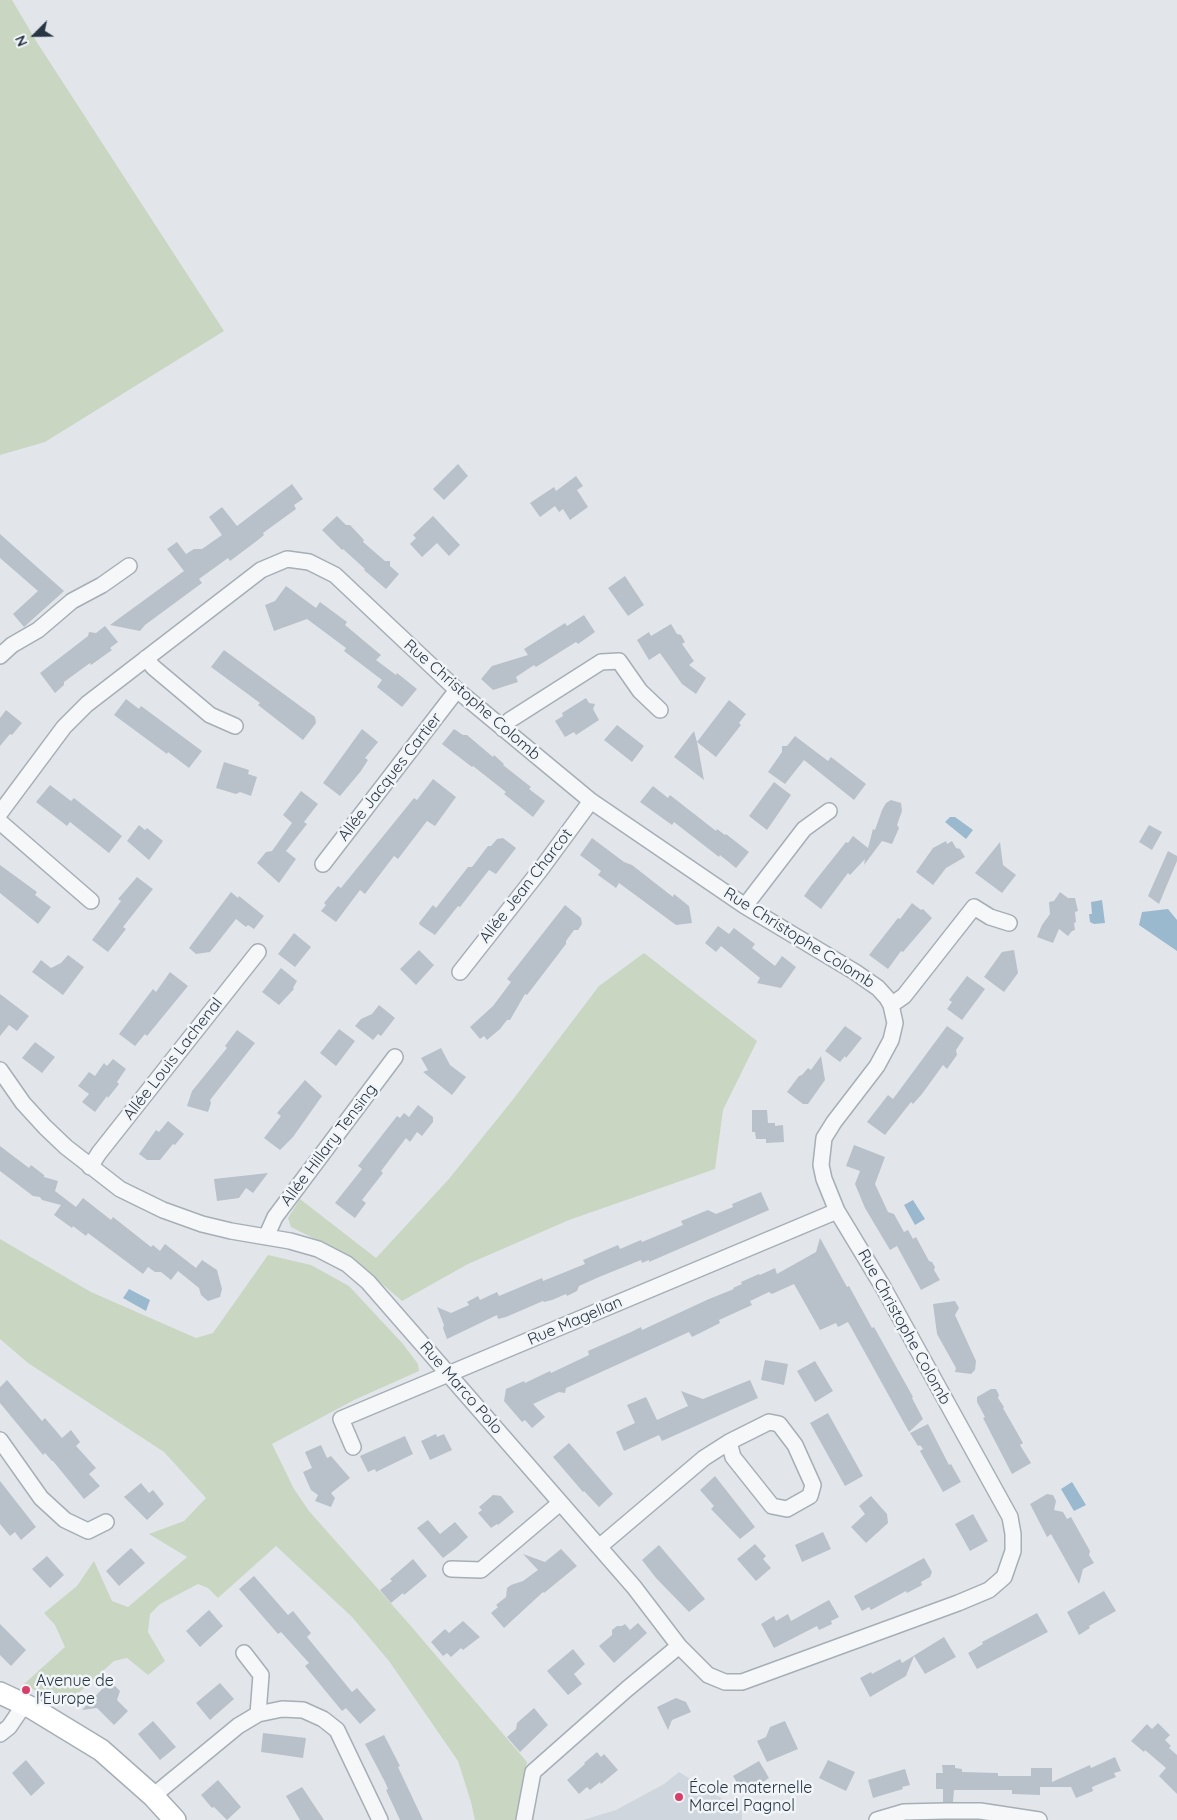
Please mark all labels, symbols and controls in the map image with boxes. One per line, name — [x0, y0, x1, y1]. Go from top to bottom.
north arrow — [10, 10, 60, 60]
text: N — [11, 33, 31, 49]
street label: Rue Christophe Colomb — [400, 636, 544, 764]
street label: Allée Jacques Cartier — [334, 709, 446, 845]
street label: Allée Jean Charcot — [475, 825, 577, 947]
street label: Rue Christophe Colomb — [720, 884, 878, 992]
street label: Allée Louis Lachenal — [119, 994, 227, 1124]
street label: Allée Hillary Tensing — [277, 1080, 381, 1210]
street label: Rue Christophe Colomb — [853, 1246, 955, 1408]
street label: Rue Magellan — [525, 1292, 625, 1350]
street label: Rue Marco Polo — [416, 1338, 506, 1438]
place label: Avenue de l'Europe — [36, 1671, 114, 1709]
marker: Avenue de l'Europe — [20, 1684, 32, 1696]
place label: École maternelle Marcel Pagnol — [689, 1778, 812, 1816]
marker: École maternelle Marcel Pagnol — [673, 1791, 685, 1803]

